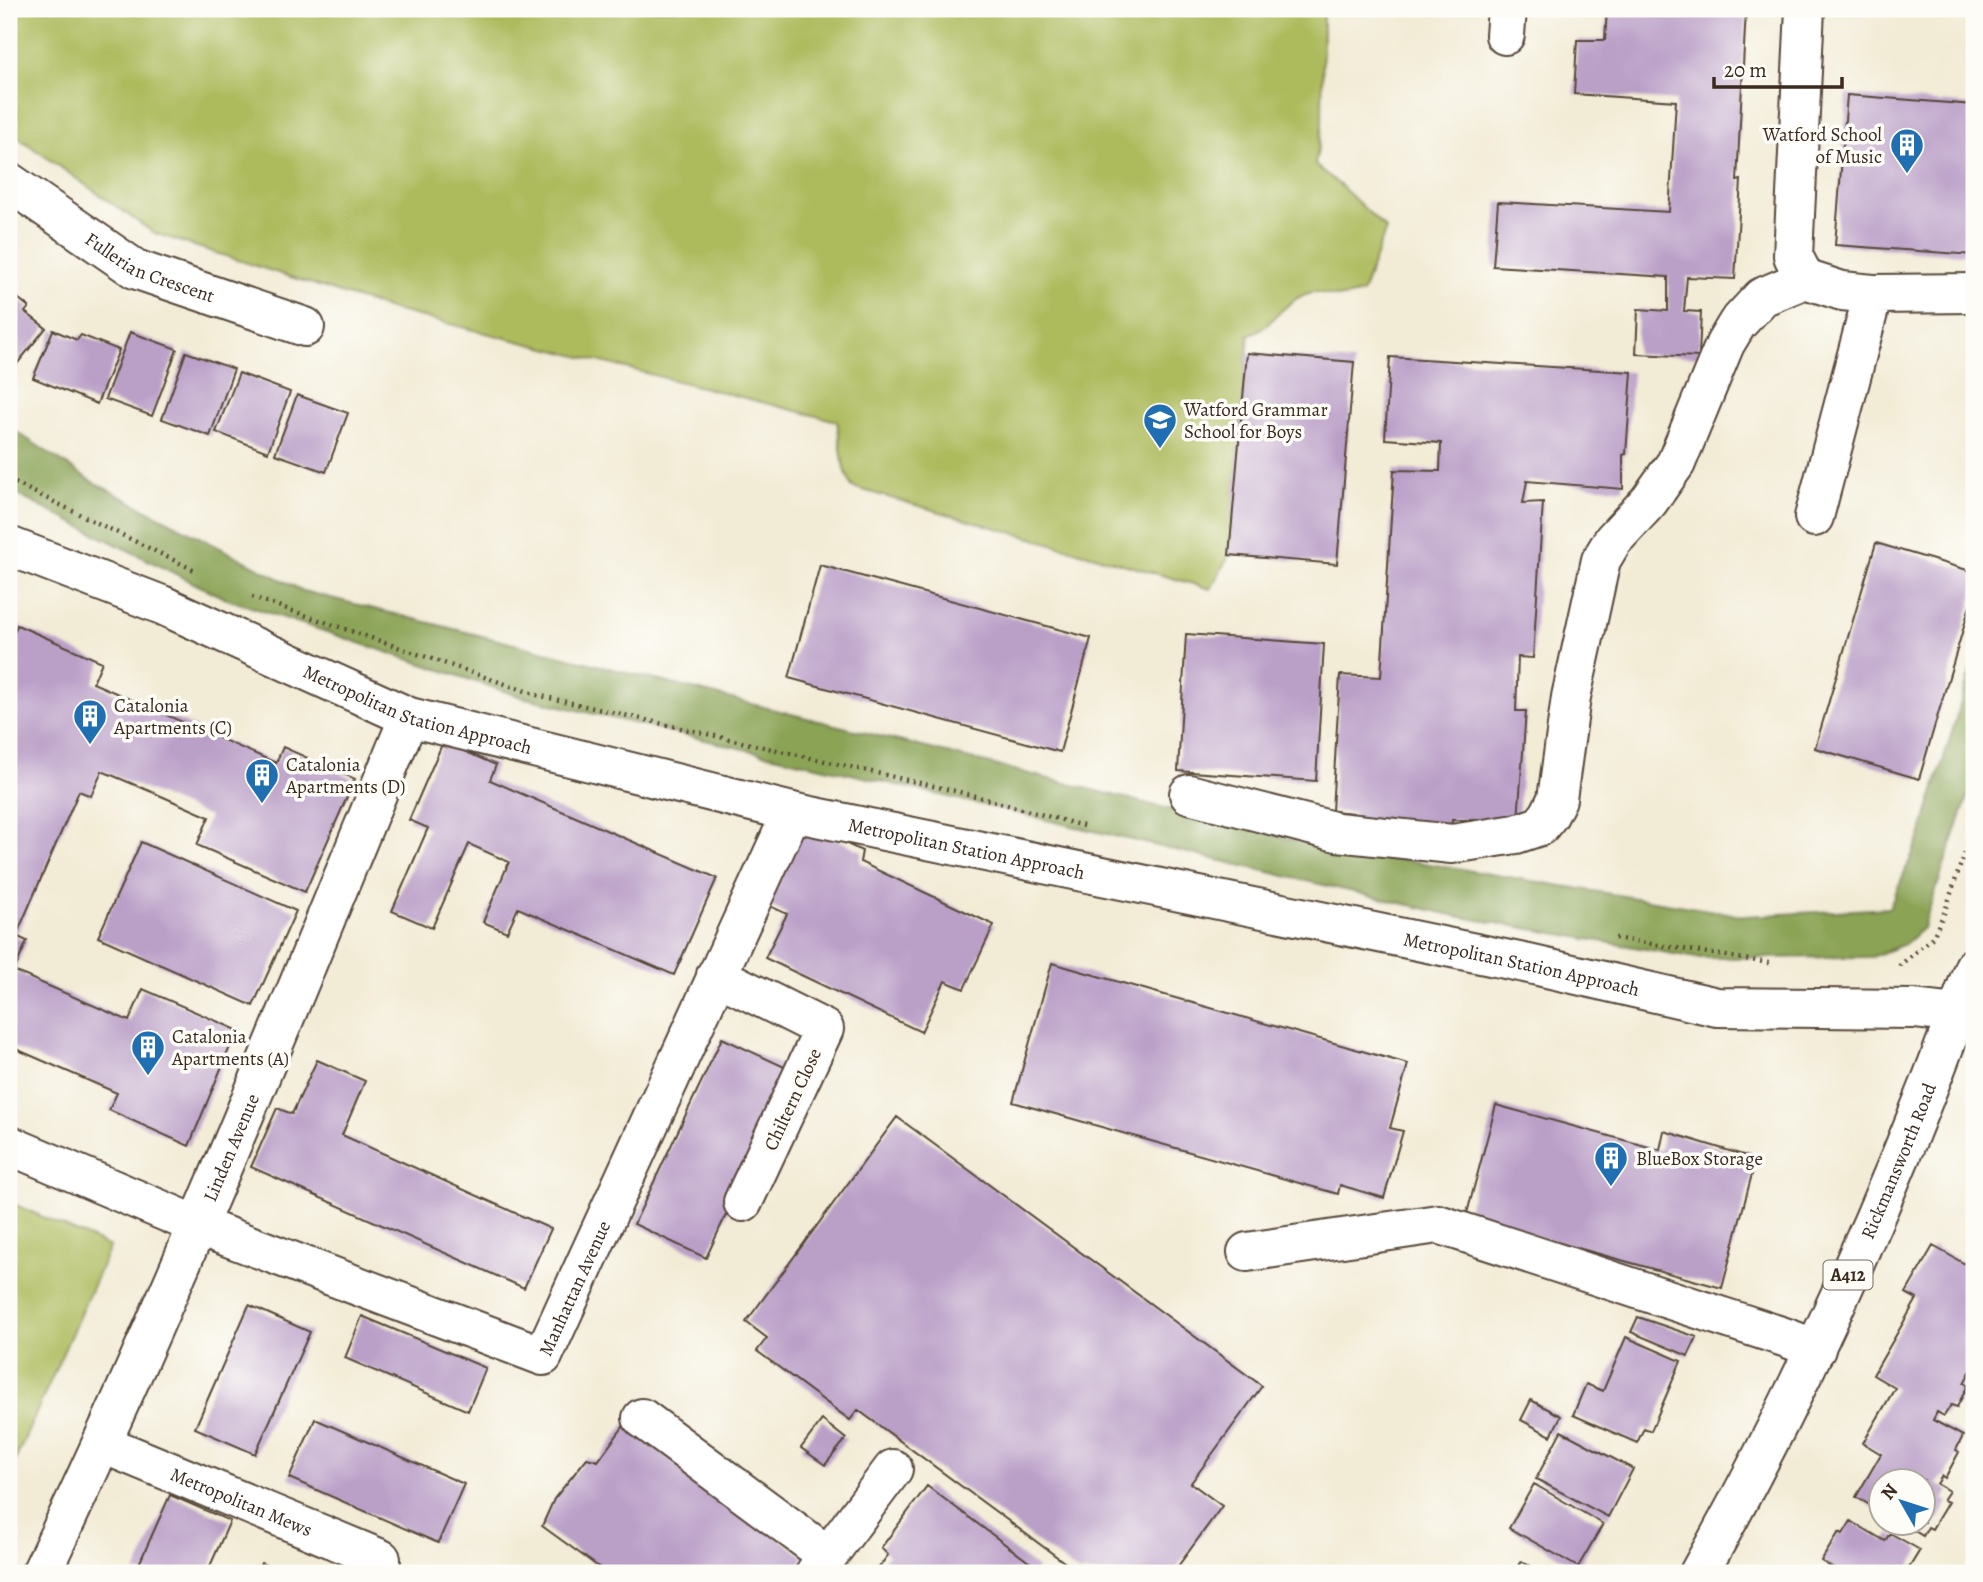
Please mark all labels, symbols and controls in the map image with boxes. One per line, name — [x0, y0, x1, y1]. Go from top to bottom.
scale bar — [1714, 46, 1841, 90]
text: 20 m — [1724, 56, 1767, 84]
place label: Watford School of Music — [1762, 122, 1882, 170]
building icon: Watford School of Music — [1888, 126, 1926, 175]
street label: Fullerian Crescent — [80, 226, 218, 309]
place label: Watford Grammar School for Boys — [1183, 397, 1328, 445]
school or university icon: Watford Grammar School for Boys — [1141, 401, 1179, 450]
street label: Metropolitan Station Approach — [299, 659, 534, 761]
place label: Catalonia Apartments (C) — [113, 693, 232, 741]
building icon: Catalonia Apartments (C) — [71, 697, 109, 746]
place label: Catalonia Apartments (D) — [285, 752, 405, 800]
building icon: Catalonia Apartments (D) — [243, 756, 281, 805]
street label: Metropolitan Station Approach — [846, 812, 1087, 886]
street label: Metropolitan Station Approach — [1401, 926, 1642, 1003]
place label: Catalonia Apartments (A) — [171, 1024, 289, 1072]
building icon: Catalonia Apartments (A) — [129, 1028, 167, 1077]
street label: Chiltern Close — [758, 1044, 828, 1155]
street label: Rickmansworth Road — [1855, 1079, 1943, 1243]
street label: Linden Avenue — [197, 1090, 266, 1206]
building icon: BlueBox Storage — [1592, 1139, 1630, 1188]
place label: BlueBox Storage — [1636, 1146, 1763, 1172]
street label: Manhattan Avenue — [533, 1217, 617, 1360]
road number: A412 — [1824, 1260, 1872, 1290]
street label: Metropolitan Mews — [166, 1461, 316, 1543]
north arrow — [1868, 1466, 1938, 1536]
text: N — [1875, 1478, 1904, 1505]

